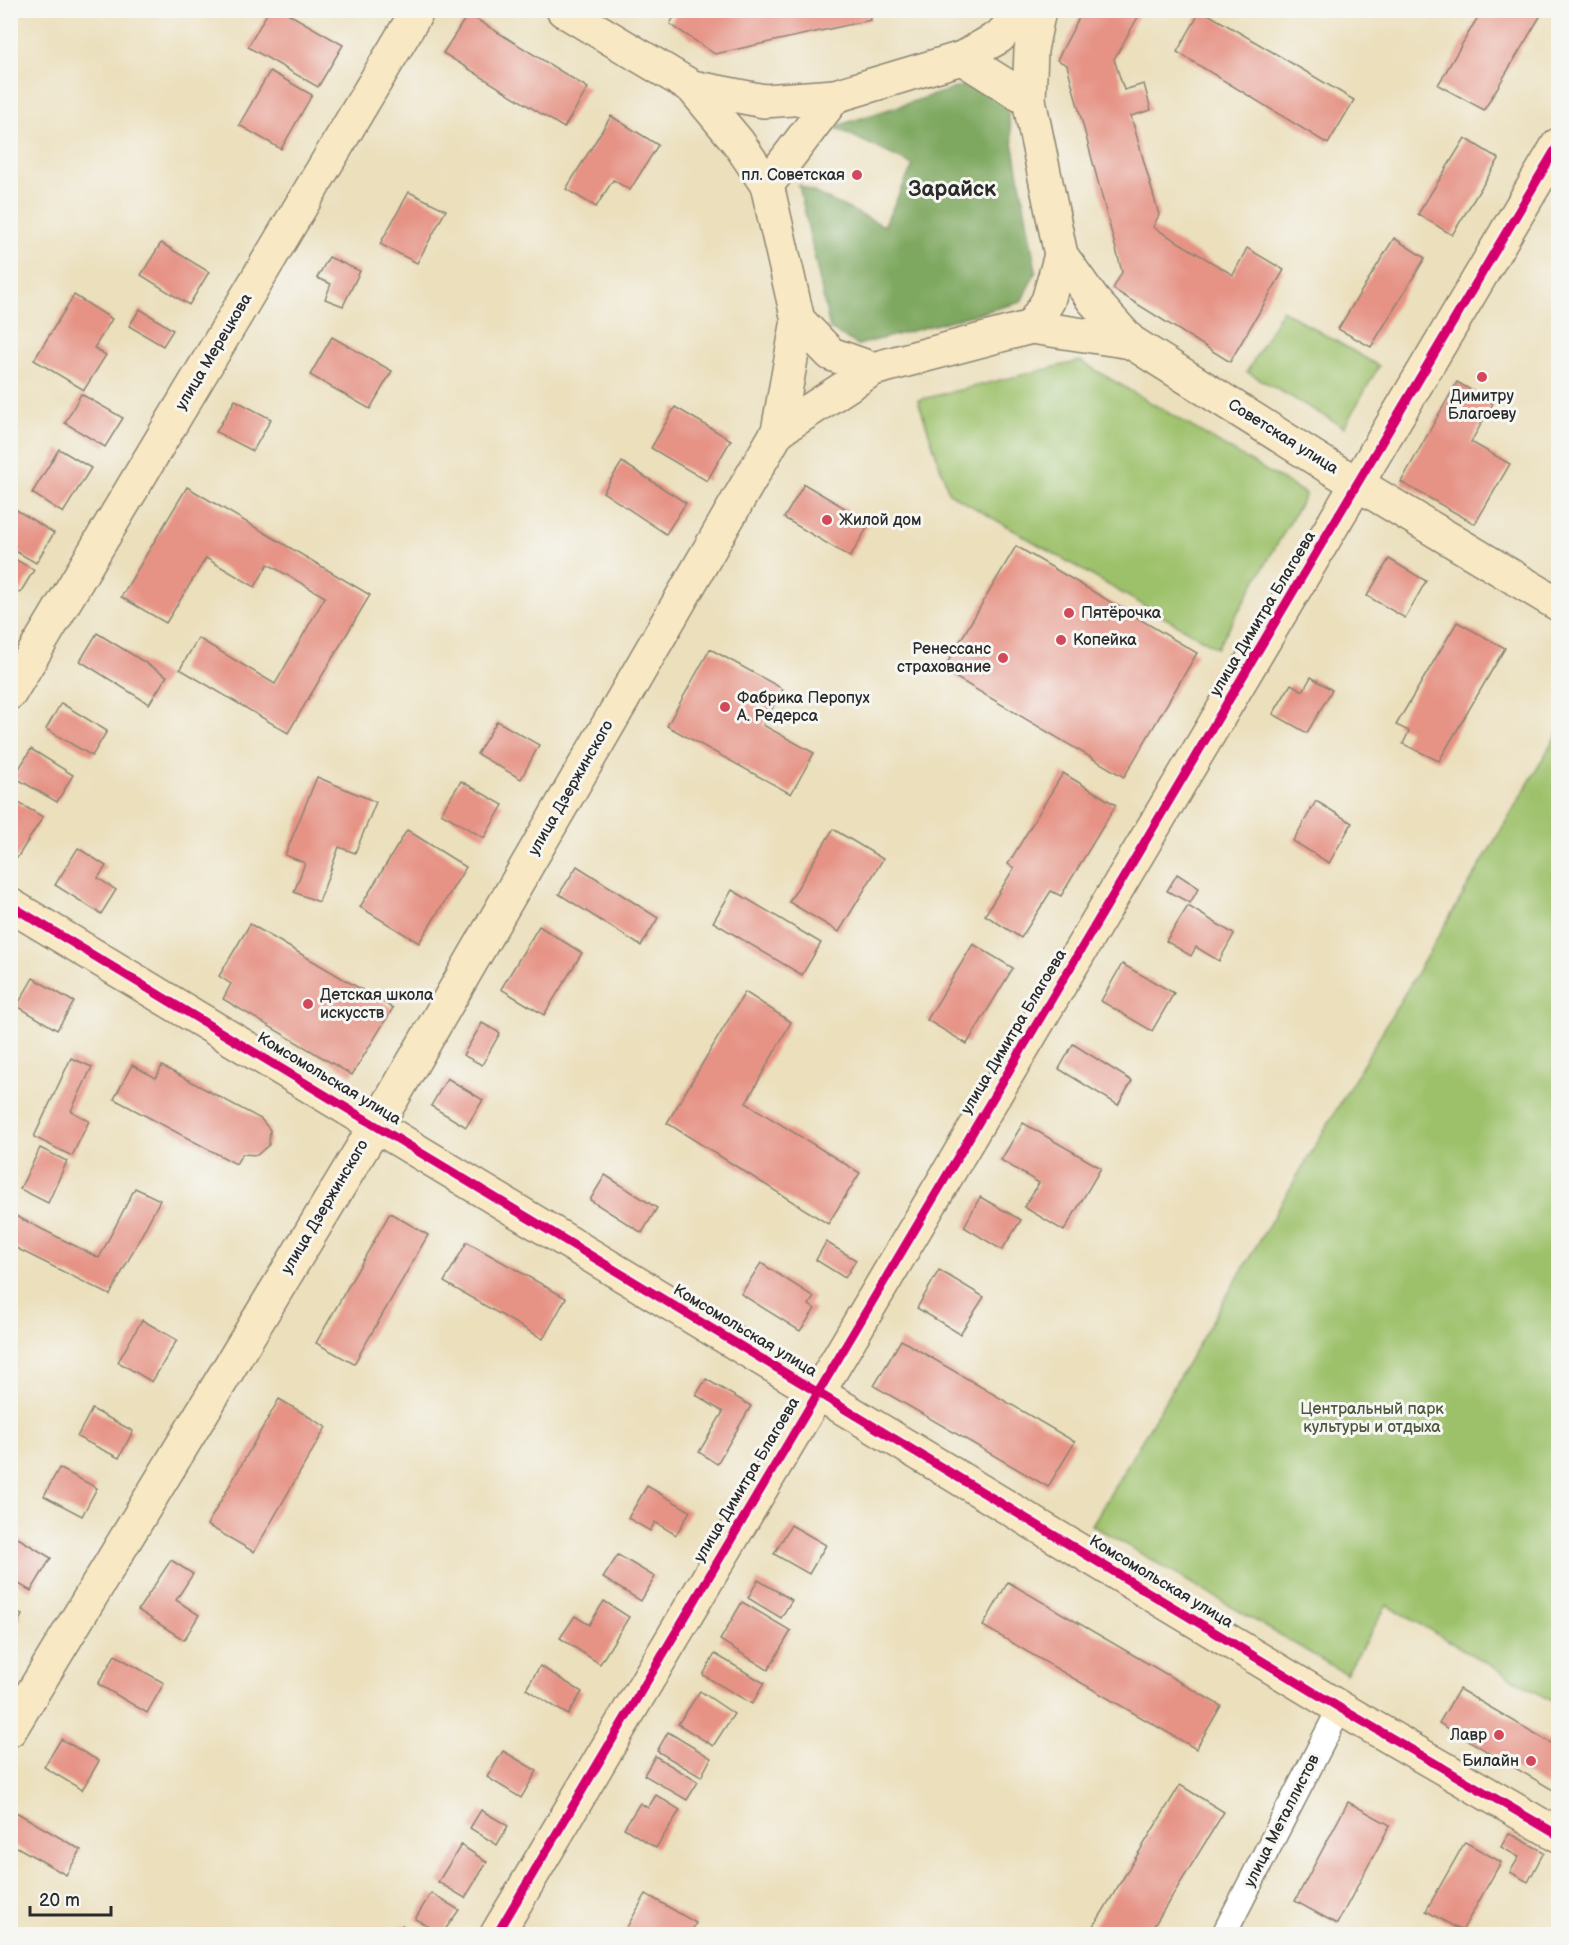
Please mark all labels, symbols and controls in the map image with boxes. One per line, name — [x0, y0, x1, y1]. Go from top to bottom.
place label: пл. Советская — [741, 166, 845, 185]
marker: пл. Советская — [850, 168, 864, 182]
district label: Зарайск — [908, 176, 996, 203]
street label: улица Мерецкова — [172, 290, 257, 414]
marker: Димитру Благоеву — [1475, 370, 1489, 384]
place label: Димитру Благоеву — [1448, 387, 1517, 424]
street label: Советская улица — [1224, 395, 1342, 479]
place label: Жилой дом — [839, 511, 921, 530]
marker: Жилой дом — [820, 513, 834, 527]
street label: улица Димитра Благоева — [1206, 528, 1320, 700]
place label: Пятёрочка — [1081, 604, 1162, 623]
marker: Пятёрочка — [1062, 606, 1076, 620]
place label: Копейка — [1073, 631, 1137, 650]
marker: Копейка — [1054, 633, 1068, 647]
place label: Ренессанс страхование — [897, 640, 991, 677]
marker: Ренессанс страхование — [996, 651, 1010, 665]
place label: Фабрика Перопух А. Редерса — [736, 689, 870, 726]
marker: Фабрика Перопух А. Редерса — [718, 700, 732, 714]
street label: улица Дзержинского — [525, 717, 617, 859]
street label: улица Димитра Благоева — [957, 946, 1071, 1118]
place label: Детская школа искусств — [320, 986, 434, 1023]
marker: Детская школа искусств — [301, 997, 315, 1011]
street label: Комсомольская улица — [254, 1029, 405, 1130]
street label: улица Дзержинского — [277, 1137, 373, 1277]
street label: Комсомольская улица — [670, 1281, 821, 1382]
street label: улица Димитра Благоева — [690, 1394, 804, 1566]
park label: Центральный парк культуры и отдыха — [1300, 1400, 1444, 1437]
street label: Комсомольская улица — [1086, 1532, 1237, 1633]
place label: Лавр — [1449, 1726, 1487, 1745]
marker: Лавр — [1492, 1728, 1506, 1742]
street label: улица Металлистов — [1240, 1751, 1324, 1890]
place label: Билайн — [1462, 1752, 1519, 1771]
marker: Билайн — [1524, 1754, 1538, 1768]
scale bar — [30, 1879, 111, 1917]
text: 20 m — [39, 1890, 80, 1911]

